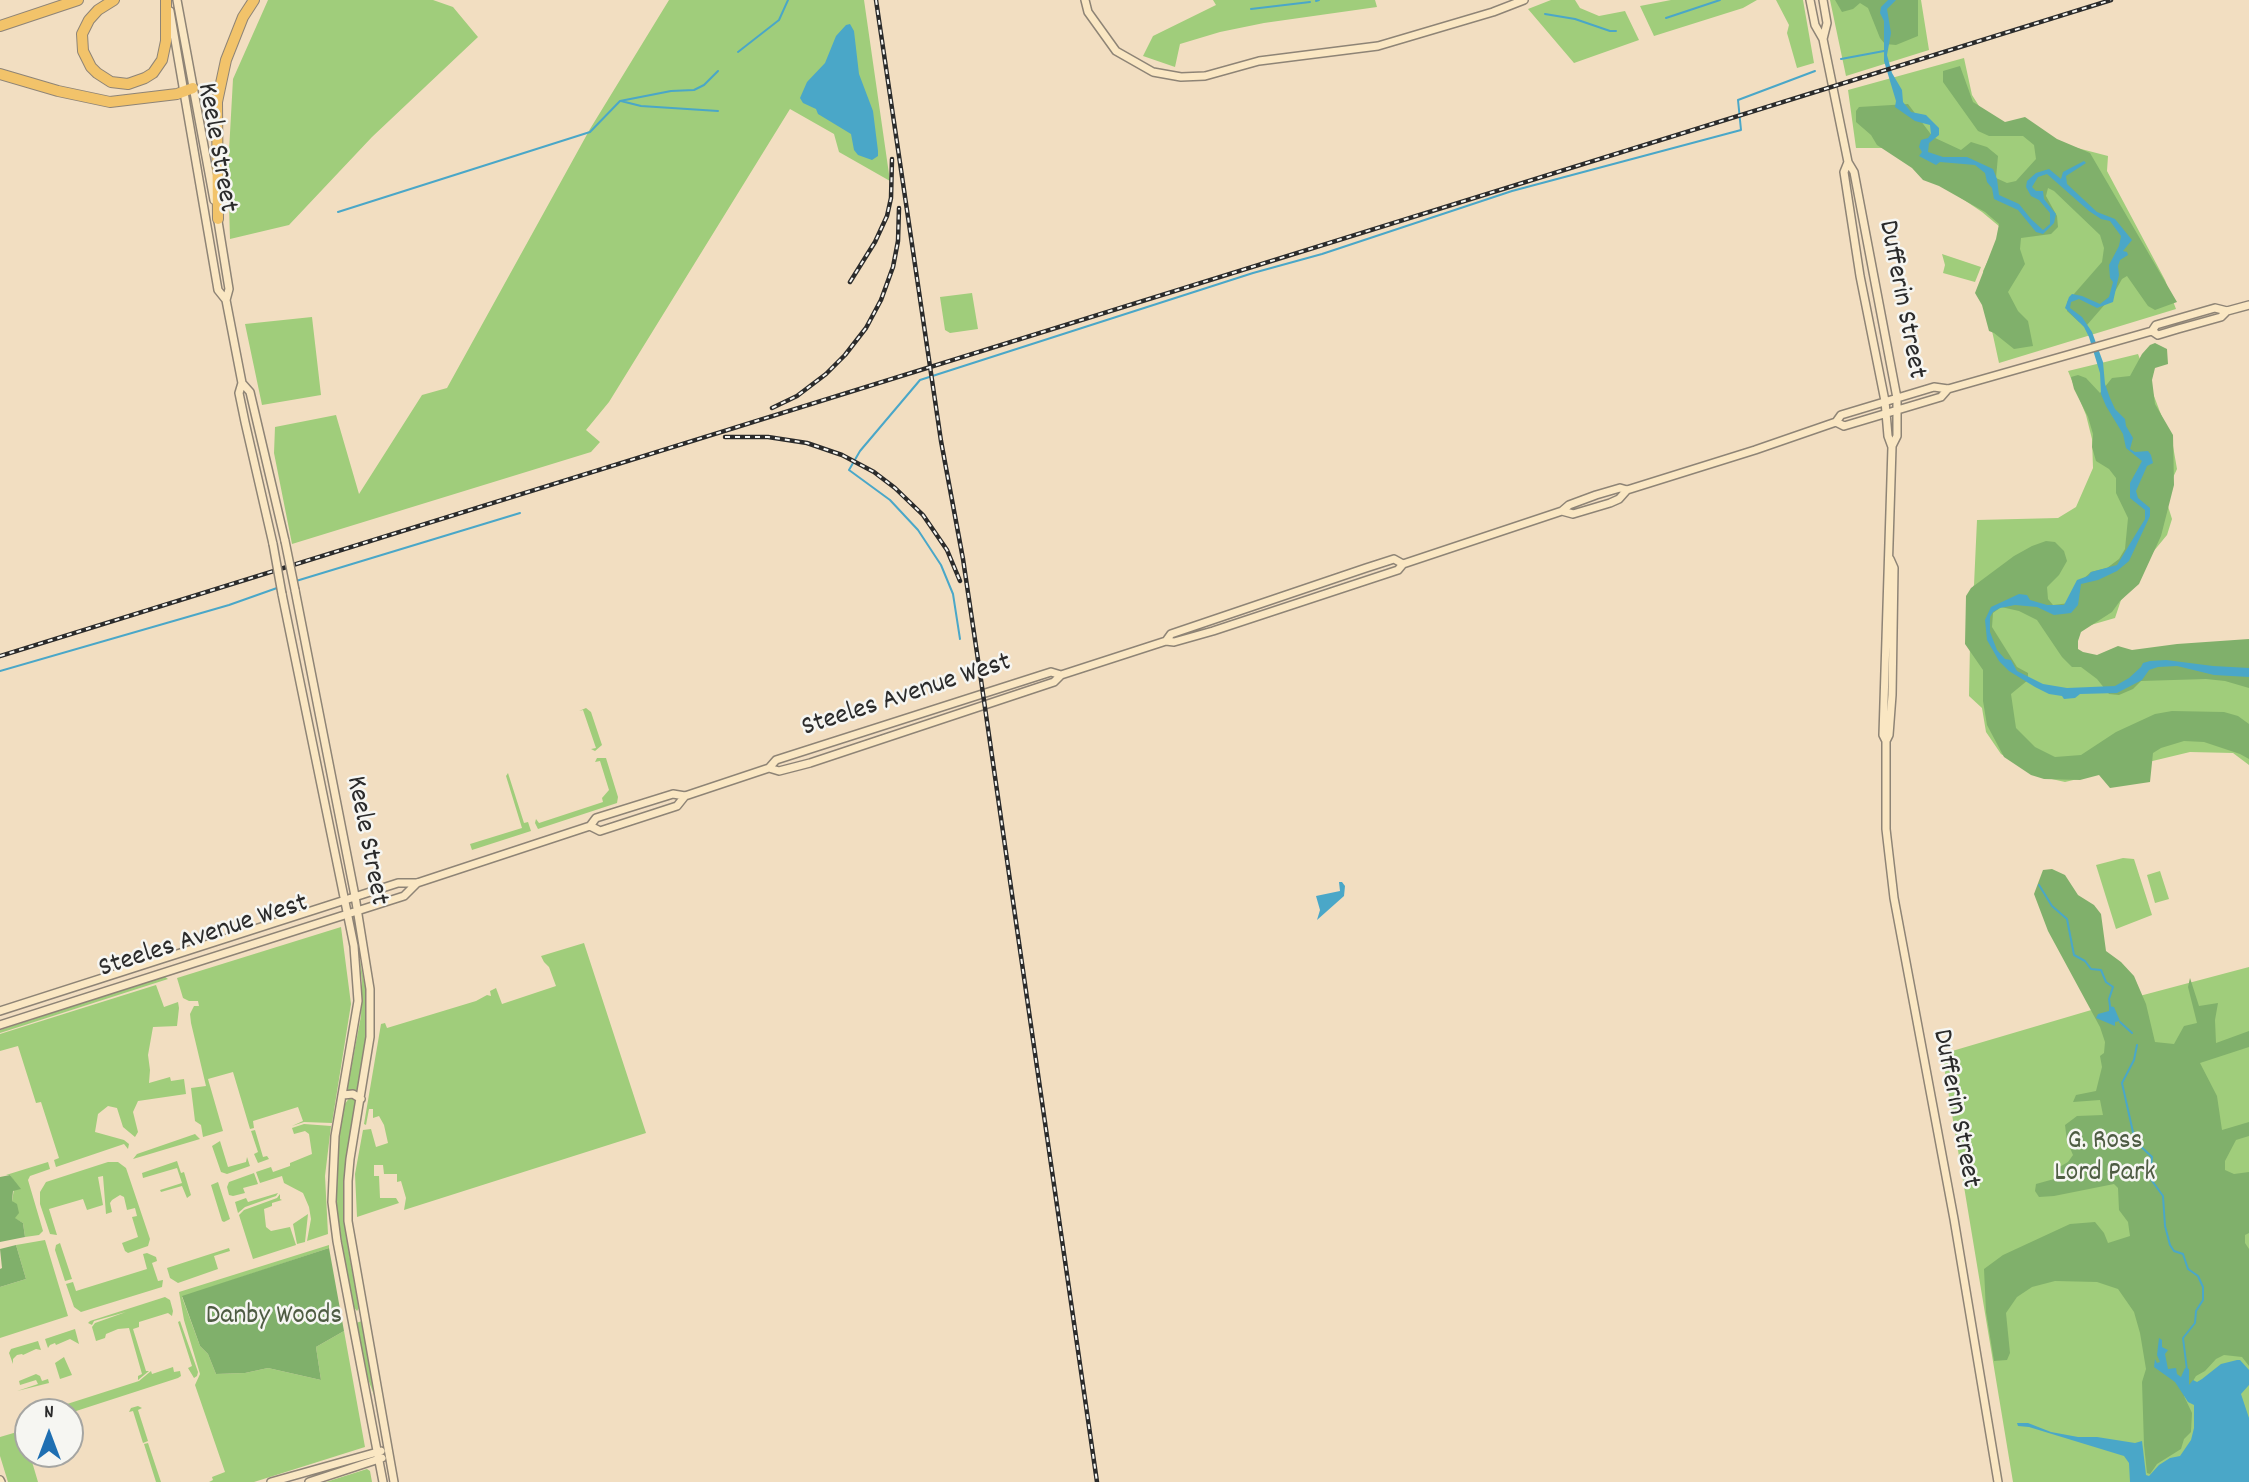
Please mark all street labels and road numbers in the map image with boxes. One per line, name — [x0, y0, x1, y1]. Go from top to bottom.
street label: Keele Street — [187, 81, 243, 215]
street label: Dufferin Street — [1868, 218, 1932, 382]
street label: Steeles Avenue West — [798, 647, 1016, 747]
street label: Keele Street — [336, 773, 394, 909]
street label: Steeles Avenue West — [95, 888, 313, 988]
street label: Dufferin Street — [1922, 1027, 1986, 1191]

